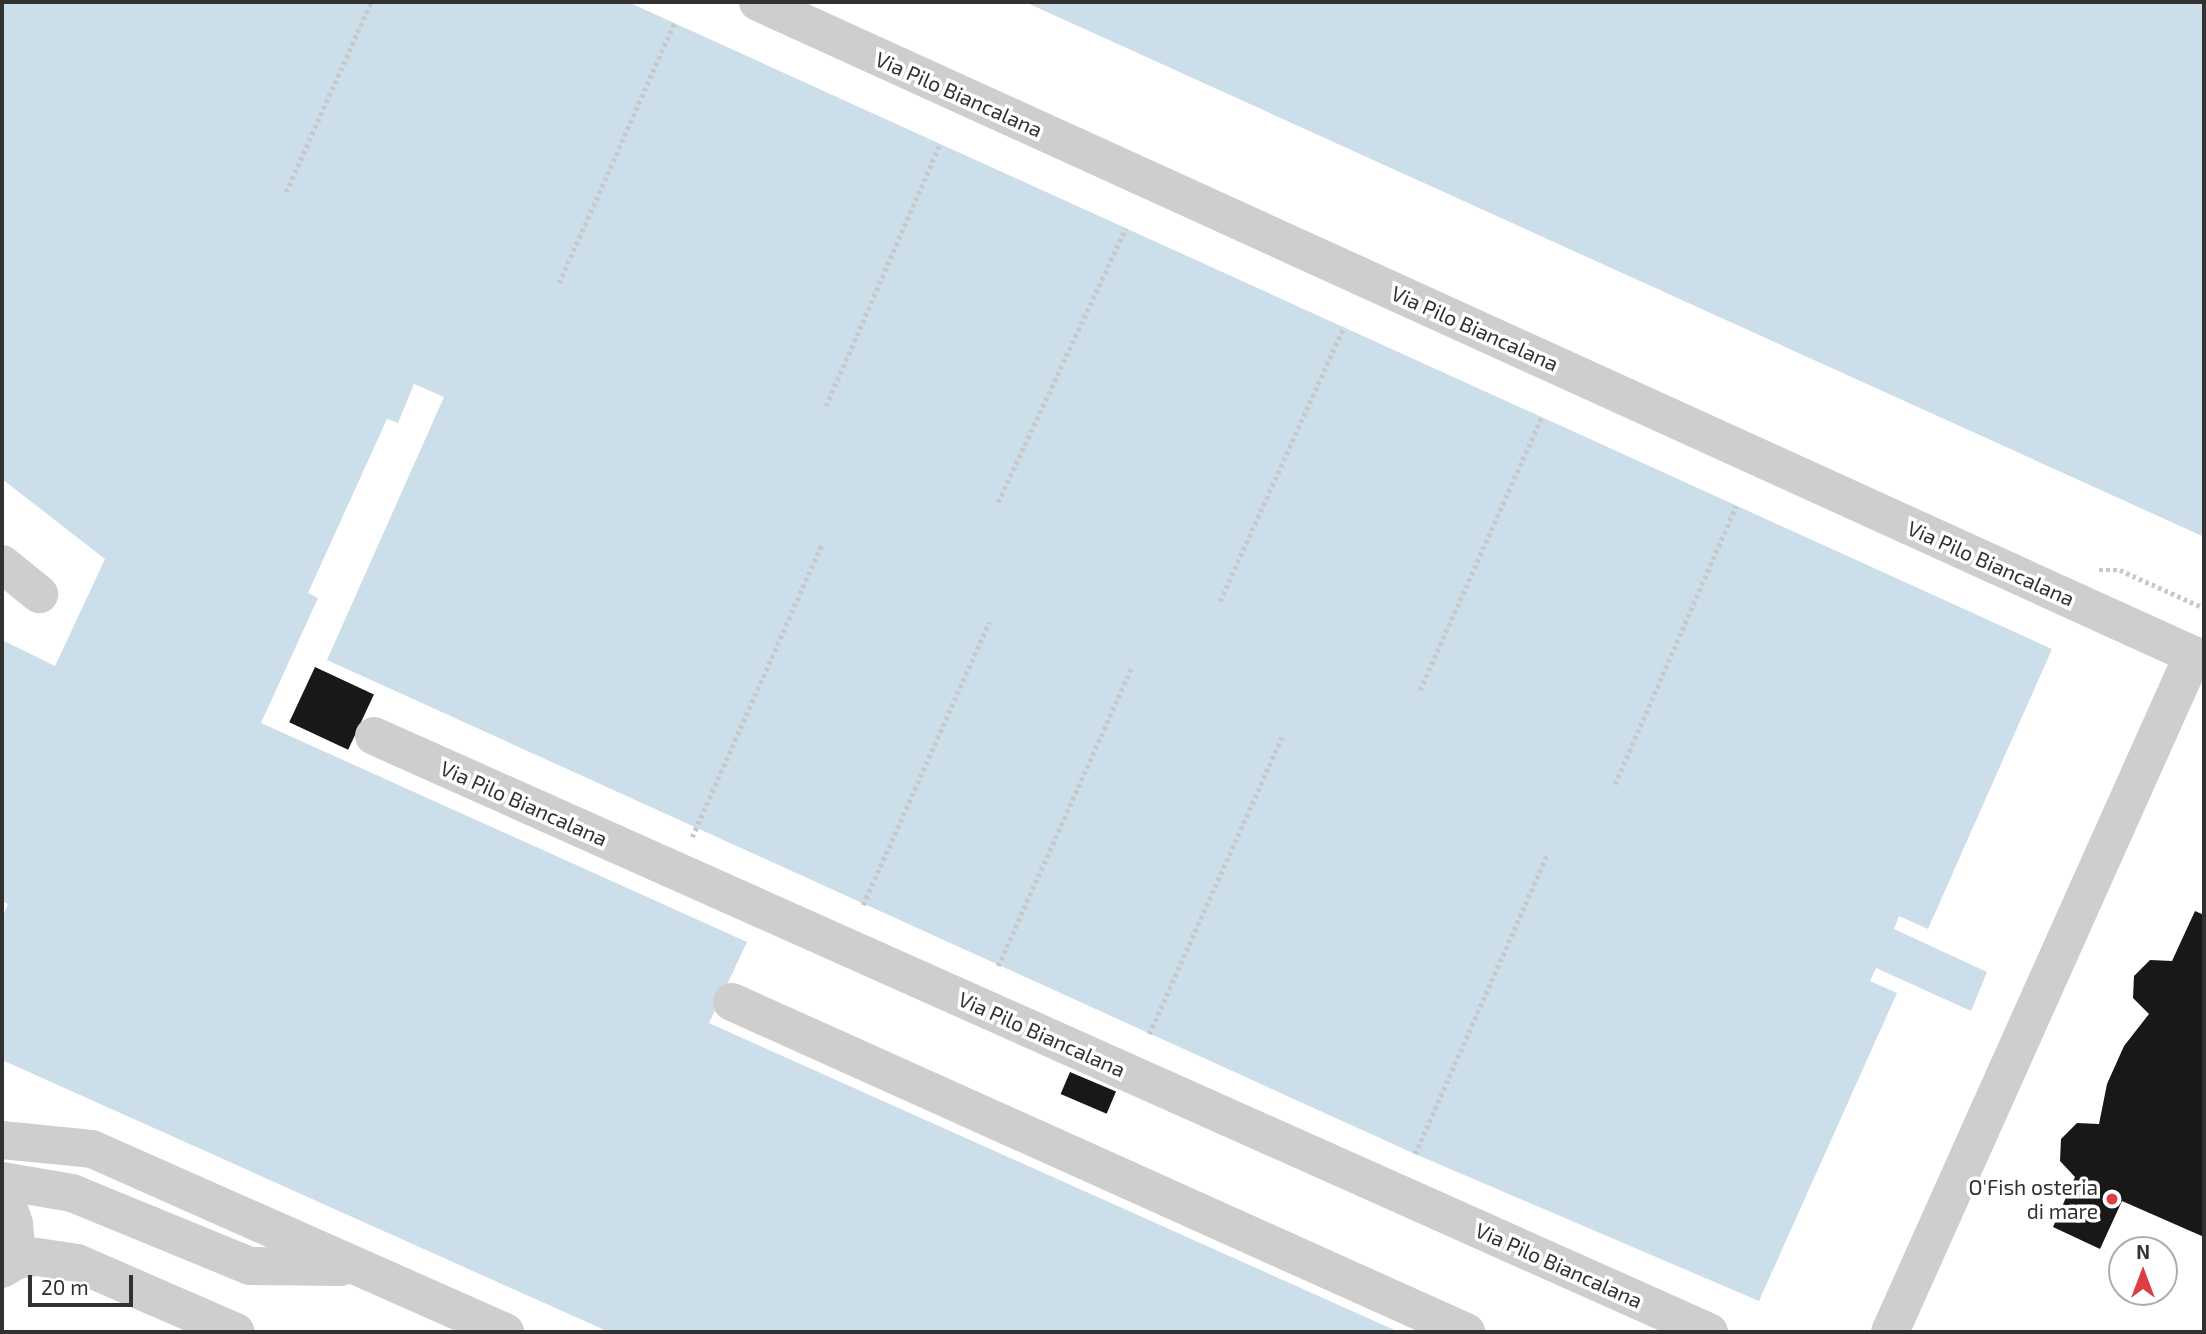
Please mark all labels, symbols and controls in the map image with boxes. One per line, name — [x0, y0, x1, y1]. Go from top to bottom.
street label: Via Pilo Biancalana — [872, 46, 1046, 142]
street label: Via Pilo Biancalana — [1388, 280, 1562, 376]
street label: Via Pilo Biancalana — [1904, 515, 2078, 611]
street label: Via Pilo Biancalana — [437, 755, 611, 851]
street label: Via Pilo Biancalana — [955, 986, 1129, 1082]
place label: O'Fish osteria di mare — [1968, 1174, 2098, 1224]
marker: O'Fish osteria di mare — [2104, 1191, 2120, 1207]
street label: Via Pilo Biancalana — [1472, 1217, 1646, 1313]
north arrow — [2108, 1236, 2178, 1306]
text: N — [2136, 1240, 2150, 1263]
scale bar — [32, 1260, 136, 1304]
text: 20 m — [41, 1274, 89, 1299]

